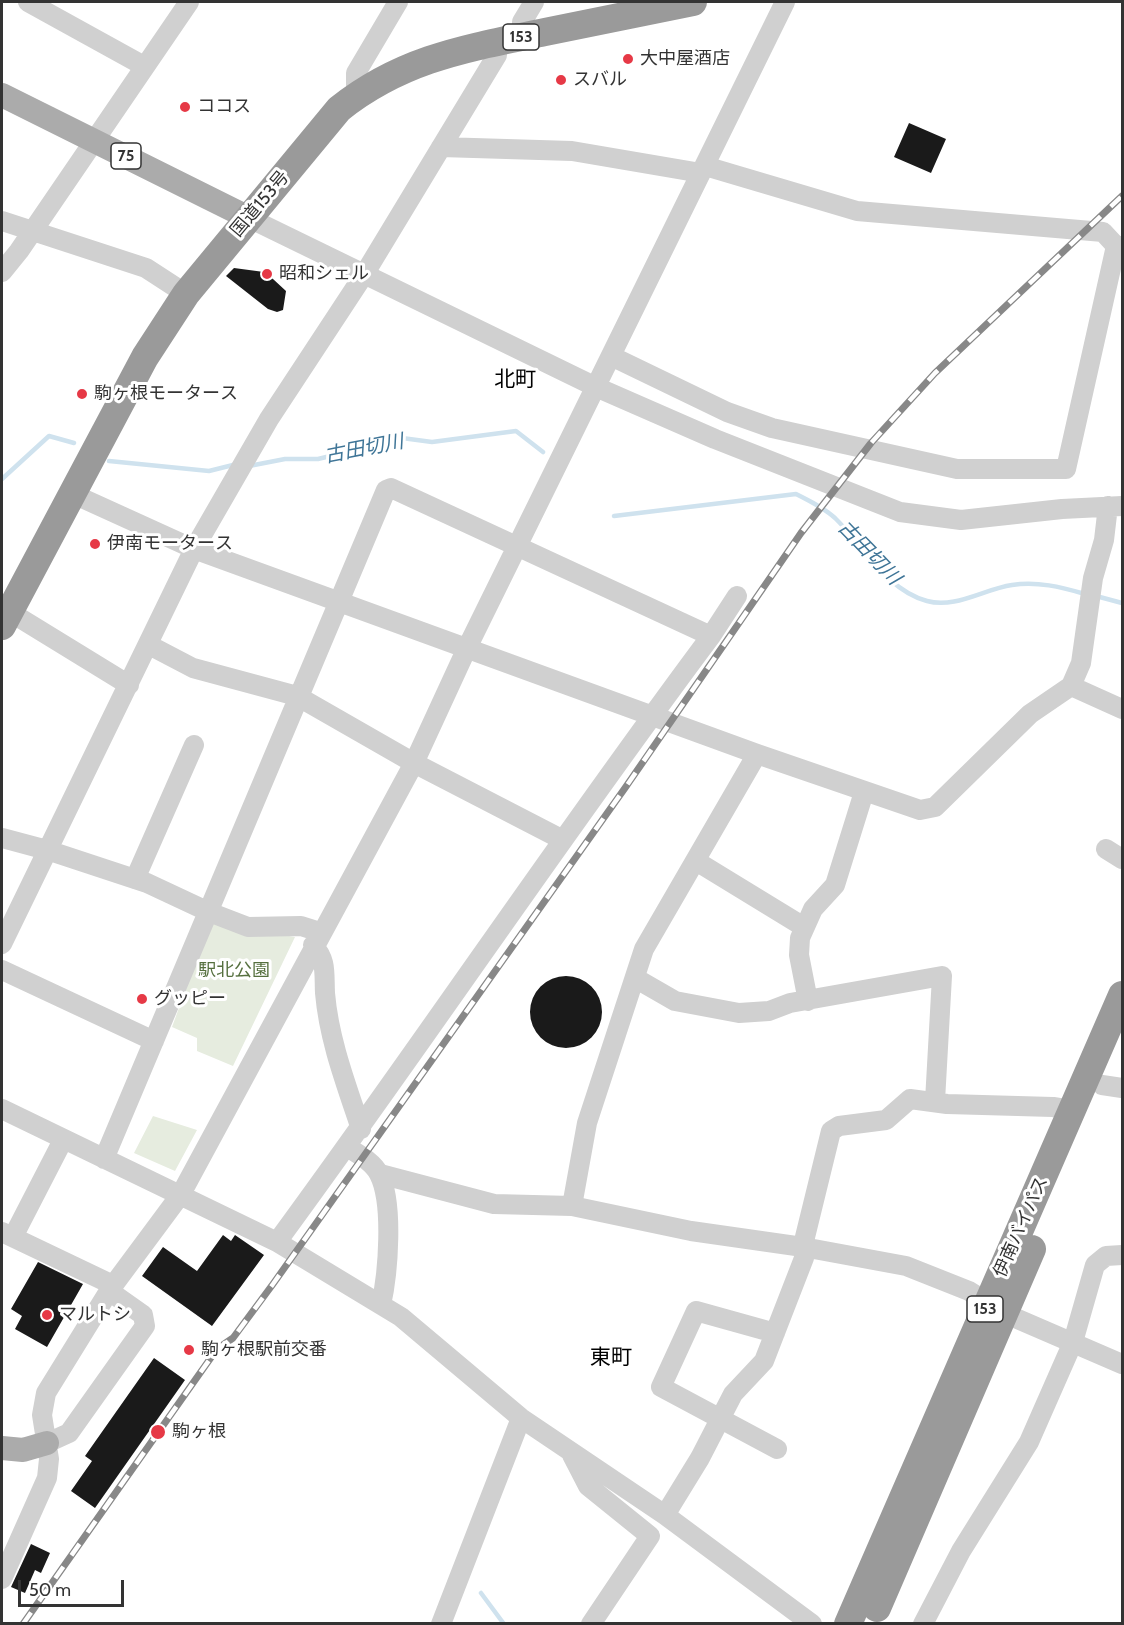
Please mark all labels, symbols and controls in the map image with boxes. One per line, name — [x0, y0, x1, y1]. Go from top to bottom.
road number: 153 — [503, 24, 539, 50]
place label: 大中屋酒店 — [640, 48, 730, 70]
marker: 大中屋酒店 — [621, 52, 635, 66]
place label: スバル — [573, 69, 627, 91]
marker: スバル — [554, 73, 568, 87]
place label: ココス — [197, 96, 251, 118]
marker: ココス — [178, 100, 192, 114]
road number: 75 — [111, 143, 141, 169]
street label: 国道153号 — [226, 167, 294, 241]
place label: 昭和シェル — [279, 263, 369, 285]
marker: 昭和シェル — [260, 267, 274, 281]
district label: 北町 — [494, 367, 536, 393]
place label: 駒ヶ根モータース — [94, 383, 238, 405]
marker: 駒ヶ根モータース — [75, 387, 89, 401]
water label: 古田切川 — [322, 430, 406, 468]
water label: 古田切川 — [833, 516, 905, 590]
place label: 伊南モータース — [107, 533, 233, 555]
marker: 伊南モータース — [88, 537, 102, 551]
park label: 駅北公園 — [198, 960, 270, 982]
place label: グッピー — [154, 988, 226, 1010]
marker: グッピー — [135, 992, 149, 1006]
street label: 伊南バイパス — [989, 1173, 1053, 1281]
road number: 153 — [967, 1296, 1003, 1322]
place label: マルトシ — [59, 1304, 131, 1326]
marker: マルトシ — [40, 1308, 54, 1322]
place label: 駒ヶ根駅前交番 — [201, 1339, 327, 1361]
marker: 駒ヶ根駅前交番 — [182, 1343, 196, 1357]
district label: 東町 — [590, 1345, 632, 1371]
place label: 駒ヶ根 — [172, 1421, 226, 1443]
marker: 駒ヶ根 — [149, 1423, 167, 1441]
scale bar — [21, 1568, 128, 1606]
text: 50 m — [29, 1579, 71, 1601]

